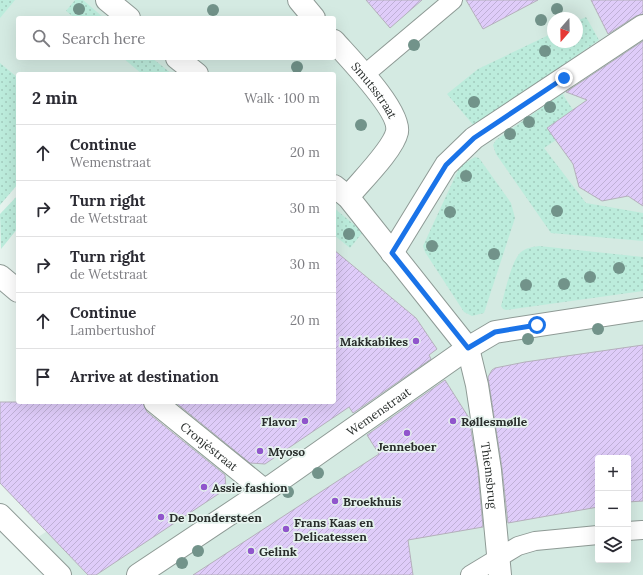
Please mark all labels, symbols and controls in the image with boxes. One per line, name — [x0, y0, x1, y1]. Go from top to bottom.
north arrow — [547, 12, 583, 48]
search box — [16, 16, 336, 60]
icon: search — [30, 27, 52, 49]
text: Search here — [62, 29, 145, 48]
street label: Smutsstraat — [349, 58, 401, 121]
route end — [555, 69, 573, 87]
text: 2 min — [32, 87, 78, 109]
text: Walk · 100 m — [244, 90, 320, 107]
text: Continue — [70, 135, 136, 154]
icon: ahead — [32, 142, 54, 164]
text: 20 m — [290, 144, 320, 161]
text: Wemenstraat — [70, 154, 151, 171]
text: Turn right — [70, 191, 146, 210]
icon: right — [32, 198, 54, 220]
text: 30 m — [290, 200, 320, 217]
text: de Wetstraat — [70, 210, 148, 227]
text: Turn right — [70, 247, 146, 266]
icon: right — [32, 254, 54, 276]
text: 30 m — [290, 256, 320, 273]
text: de Wetstraat — [70, 266, 148, 283]
text: Continue — [70, 303, 136, 322]
icon: ahead — [32, 310, 54, 332]
text: 20 m — [290, 312, 320, 329]
route start — [528, 316, 546, 334]
text: Lambertushof — [70, 322, 155, 339]
place label: Makkabikes — [340, 334, 408, 349]
marker: Makkabikes — [411, 336, 421, 346]
icon: arrive — [32, 366, 54, 388]
text: Arrive at destination — [70, 367, 219, 386]
street label: Wemenstraat — [343, 383, 414, 439]
place label: Flavor — [261, 414, 297, 429]
place label: Røllesmølle — [461, 414, 528, 429]
marker: Flavor — [300, 416, 310, 426]
marker: Røllesmølle — [448, 416, 458, 426]
street label: Cronjéstraat — [178, 418, 242, 474]
marker: Jenneboer — [402, 428, 412, 438]
place label: Jenneboer — [377, 439, 437, 454]
street label: Thiemsbrug — [478, 441, 501, 510]
place label: Myoso — [268, 444, 305, 459]
marker: Myoso — [255, 446, 265, 456]
map controls — [595, 455, 631, 563]
button: + — [595, 455, 631, 491]
place label: Assie fashion — [212, 480, 288, 495]
marker: Assie fashion — [199, 482, 209, 492]
button: − — [595, 491, 631, 527]
place label: Broekhuis — [343, 494, 402, 509]
marker: Broekhuis — [330, 496, 340, 506]
place label: De Dondersteen — [169, 510, 262, 525]
marker: De Dondersteen — [156, 512, 166, 522]
place label: Frans Kaas en Delicatessen — [294, 515, 374, 544]
marker: Frans Kaas en Delicatessen — [281, 524, 291, 534]
button: layers — [595, 527, 631, 563]
place label: Gelink — [259, 544, 297, 559]
marker: Gelink — [246, 546, 256, 556]

